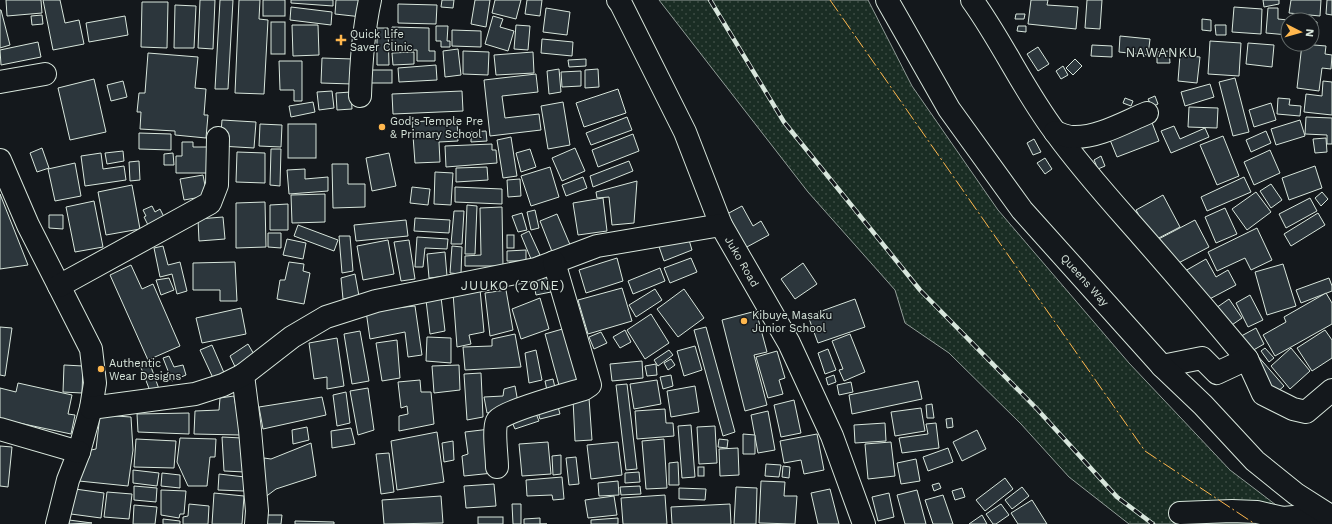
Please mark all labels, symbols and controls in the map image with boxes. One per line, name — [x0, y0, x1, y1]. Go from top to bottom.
north arrow — [1280, 12, 1320, 52]
place label: Quick Life Saver Clinic — [350, 28, 413, 54]
text: N — [1303, 28, 1316, 38]
marker: Quick Life Saver Clinic — [335, 34, 347, 46]
district label: NAWANKU — [1126, 45, 1198, 60]
place label: God's Temple Pre & Primary School — [390, 115, 483, 141]
marker: God's Temple Pre & Primary School — [377, 122, 387, 132]
street label: Juko Road — [722, 234, 761, 289]
street label: Queens Way — [1058, 252, 1111, 309]
district label: JUUKO (ZONE) — [461, 278, 565, 293]
place label: Kibuye Masaku Junior School — [752, 309, 832, 335]
marker: Kibuye Masaku Junior School — [739, 316, 749, 326]
place label: Authentic Wear Designs — [109, 357, 181, 383]
marker: Authentic Wear Designs — [96, 364, 106, 374]

